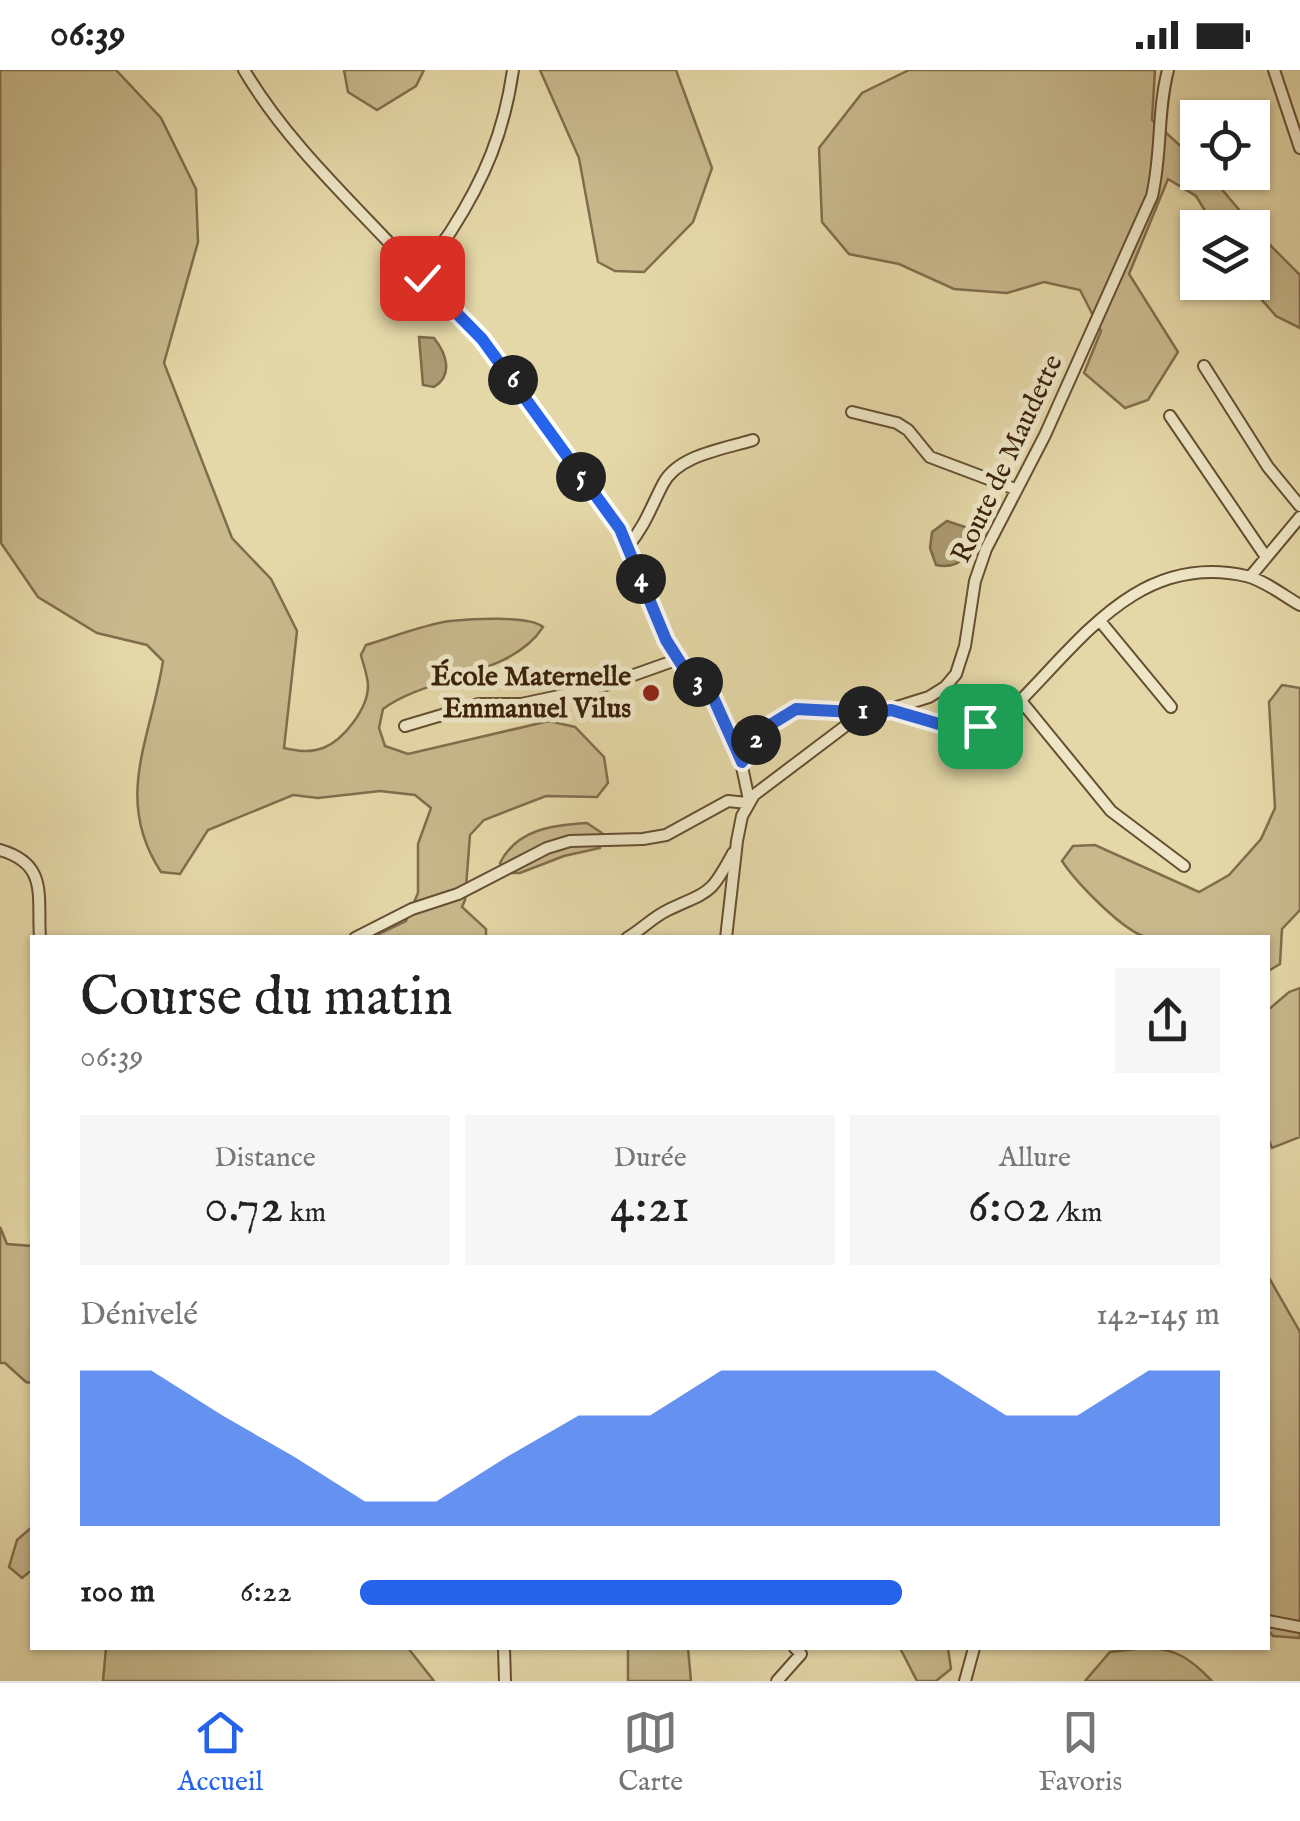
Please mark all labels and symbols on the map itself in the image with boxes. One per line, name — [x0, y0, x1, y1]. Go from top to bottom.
pin — [380, 236, 465, 321]
street label: Route de Maudette — [944, 349, 1072, 569]
pin: 6 — [488, 355, 538, 405]
pin: 5 — [556, 452, 606, 502]
pin: 4 — [616, 554, 666, 604]
pin: 3 — [673, 657, 723, 707]
place label: École Maternelle Emmanuel Vilus — [431, 659, 631, 727]
marker: École Maternelle Emmanuel Vilus — [640, 682, 662, 704]
pin — [938, 684, 1023, 769]
pin: 1 — [838, 686, 888, 736]
pin: 2 — [731, 715, 781, 765]

